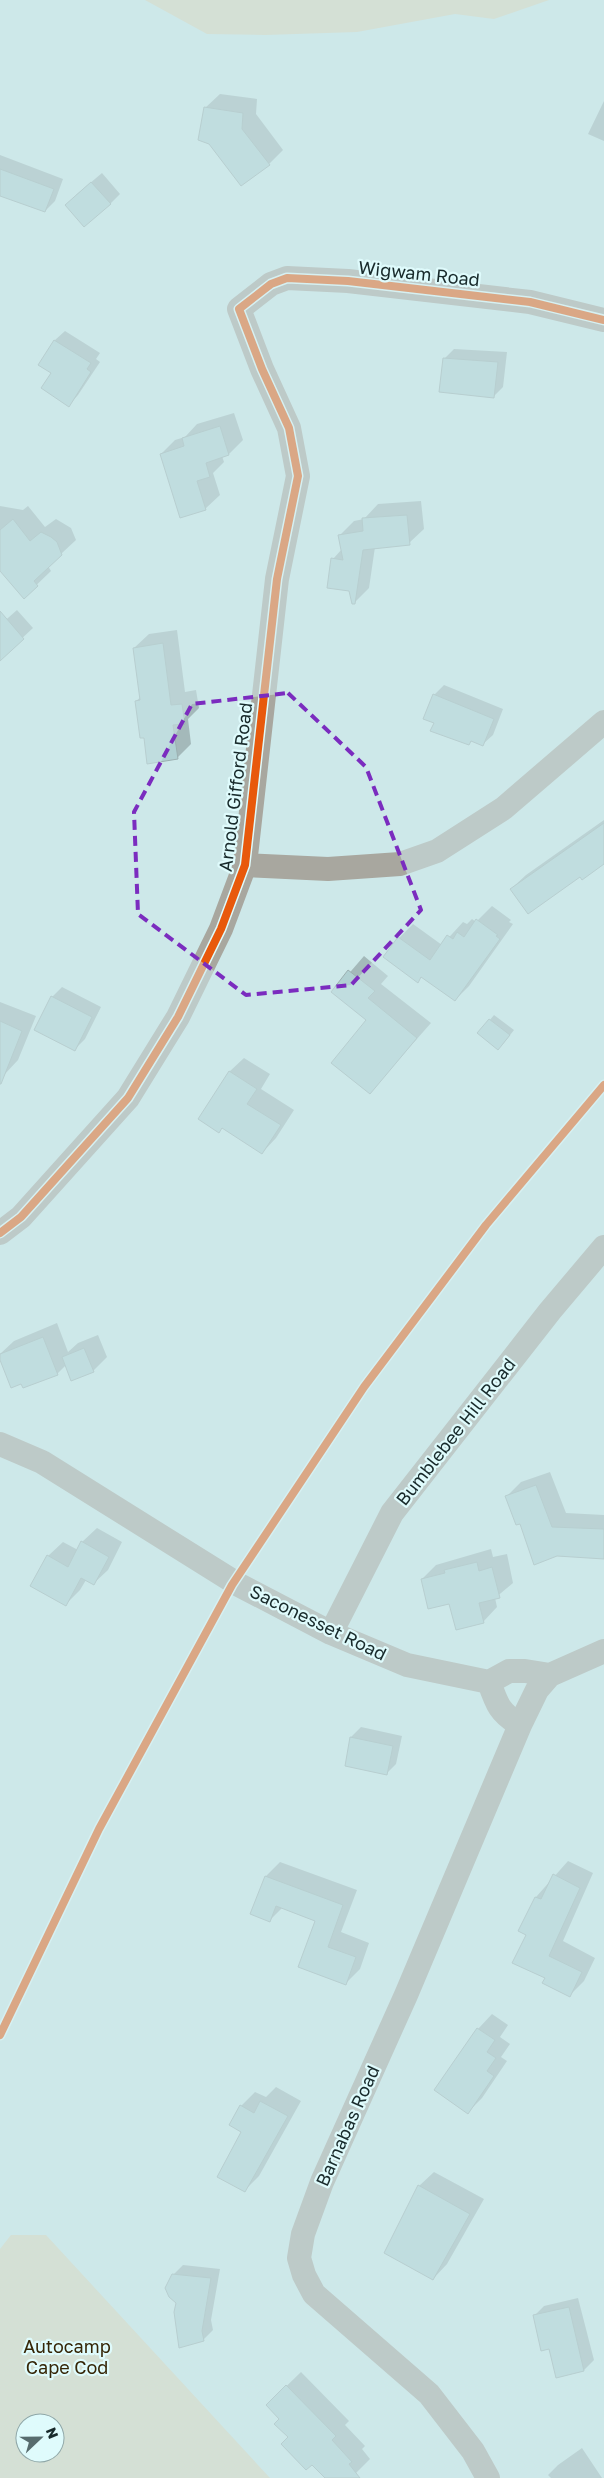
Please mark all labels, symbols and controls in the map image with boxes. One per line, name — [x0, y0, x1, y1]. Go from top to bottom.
street label: Wigwam Road — [357, 256, 481, 290]
street label: Arnold Gifford Road — [214, 701, 256, 873]
street label: Bumblebee Hill Road — [391, 1353, 520, 1509]
street label: Saconesset Road — [247, 1580, 390, 1665]
street label: Barnabas Road — [311, 2062, 384, 2189]
park label: Autocamp Cape Cod — [23, 2335, 111, 2378]
north arrow — [15, 2413, 65, 2463]
text: N — [43, 2425, 62, 2441]

